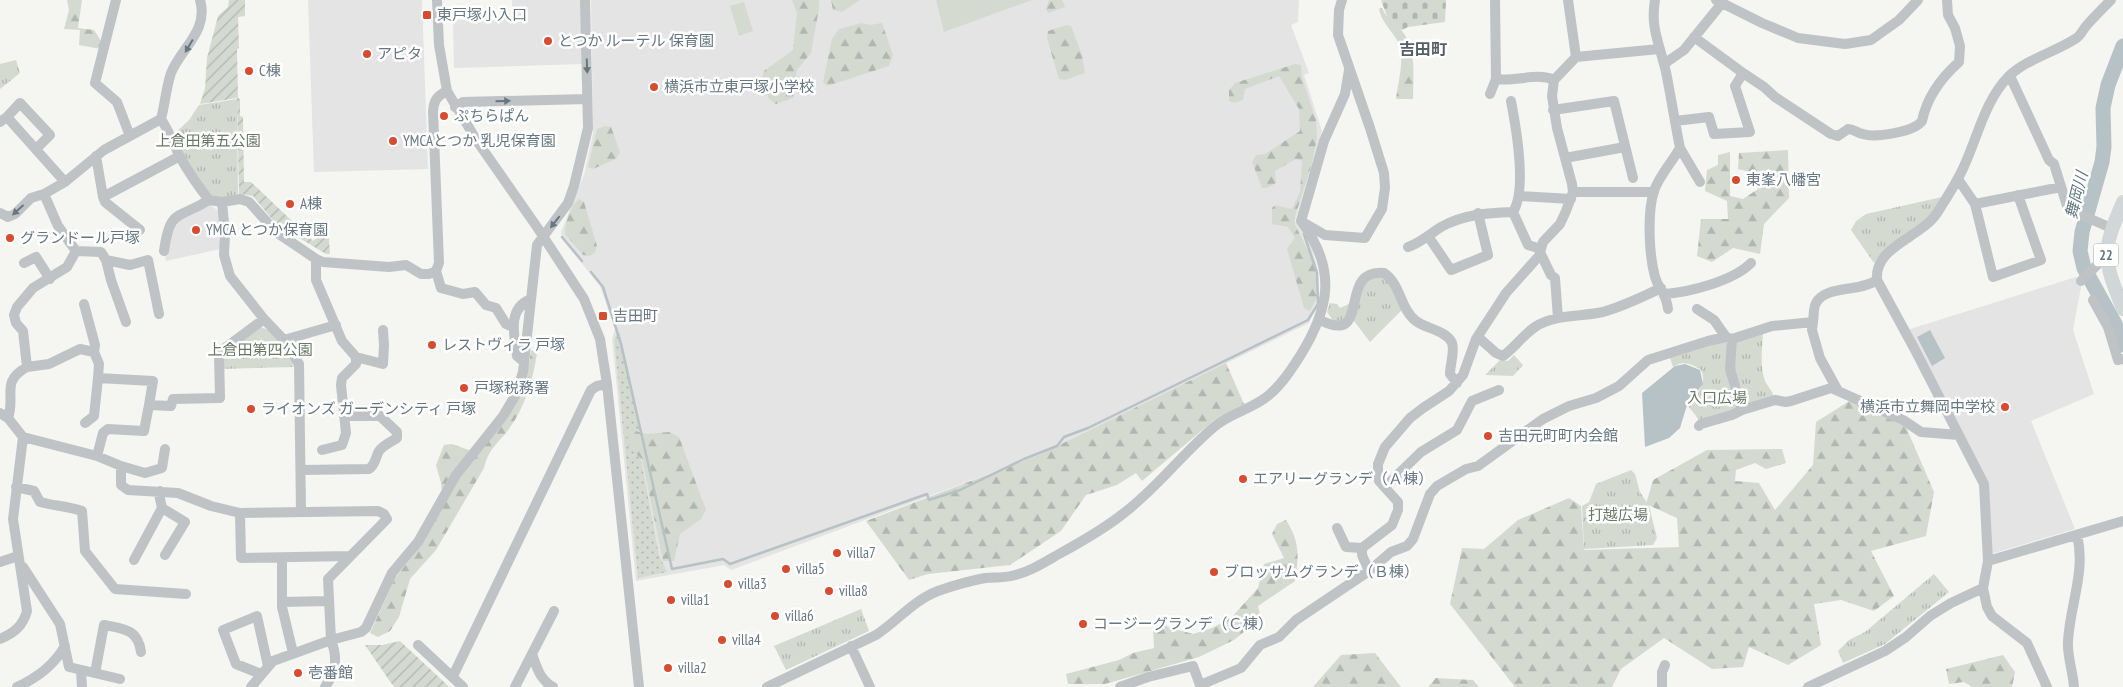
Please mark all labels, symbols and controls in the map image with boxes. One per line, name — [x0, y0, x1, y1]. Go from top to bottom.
place label: 東戸塚小入口 — [437, 5, 527, 24]
marker: 東戸塚小入口 — [421, 9, 433, 21]
place label: とつか ルーテル 保育園 — [558, 31, 714, 50]
marker: とつか ルーテル 保育園 — [542, 35, 554, 47]
one-way arrow — [184, 39, 193, 52]
district label: 吉田町 — [1399, 39, 1447, 59]
place label: アピタ — [377, 44, 422, 63]
marker: アピタ — [361, 48, 373, 60]
one-way arrow — [583, 58, 591, 74]
place label: C棟 — [259, 61, 281, 80]
marker: C棟 — [243, 65, 255, 77]
place label: 横浜市立東戸塚小学校 — [664, 77, 814, 96]
marker: 横浜市立東戸塚小学校 — [648, 81, 660, 93]
one-way arrow — [495, 97, 511, 105]
place label: ぷちらぱん — [454, 106, 529, 125]
marker: ぷちらぱん — [438, 110, 450, 122]
park label: 上倉田第五公園 — [155, 131, 261, 150]
place label: YMCAとつか 乳児保育園 — [403, 131, 556, 150]
marker: YMCAとつか 乳児保育園 — [387, 135, 399, 147]
water label: 舞岡川 — [2060, 167, 2092, 221]
place label: 東峯八幡宮 — [1746, 170, 1821, 189]
marker: 東峯八幡宮 — [1730, 174, 1742, 186]
place label: A棟 — [300, 194, 322, 213]
marker: A棟 — [284, 198, 296, 210]
one-way arrow — [11, 204, 24, 215]
one-way arrow — [550, 215, 560, 229]
place label: YMCA とつか保育園 — [206, 220, 328, 239]
marker: YMCA とつか保育園 — [190, 224, 202, 236]
place label: グランドール戸塚 — [20, 228, 140, 247]
marker: グランドール戸塚 — [4, 232, 16, 244]
road number: 22 — [2094, 244, 2118, 266]
place label: 吉田町 — [613, 306, 658, 325]
marker: 吉田町 — [597, 310, 609, 322]
place label: レストヴィラ 戸塚 — [442, 335, 565, 354]
marker: レストヴィラ 戸塚 — [426, 339, 438, 351]
park label: 上倉田第四公園 — [207, 340, 313, 359]
place label: 戸塚税務署 — [474, 378, 549, 397]
marker: 戸塚税務署 — [458, 382, 470, 394]
park label: 入口広場 — [1687, 388, 1747, 407]
place label: 横浜市立舞岡中学校 — [1860, 397, 1995, 416]
place label: ライオンズ ガーデンシティ 戸塚 — [261, 399, 476, 418]
marker: 横浜市立舞岡中学校 — [1999, 401, 2011, 413]
marker: ライオンズ ガーデンシティ 戸塚 — [245, 403, 257, 415]
place label: 吉田元町町内会館 — [1498, 426, 1618, 445]
marker: 吉田元町町内会館 — [1482, 430, 1494, 442]
place label: エアリーグランデ（Ａ棟） — [1253, 469, 1433, 488]
marker: エアリーグランデ（Ａ棟） — [1237, 473, 1249, 485]
park label: 打越広場 — [1588, 505, 1648, 524]
place label: villa7 — [847, 543, 876, 562]
marker: villa7 — [831, 547, 843, 559]
place label: villa5 — [796, 559, 825, 578]
place label: ブロッサムグランデ（Ｂ棟） — [1224, 562, 1419, 581]
marker: villa5 — [780, 563, 792, 575]
marker: ブロッサムグランデ（Ｂ棟） — [1208, 566, 1220, 578]
place label: villa3 — [738, 574, 767, 593]
marker: villa3 — [722, 578, 734, 590]
place label: villa8 — [839, 581, 868, 600]
marker: villa8 — [823, 585, 835, 597]
place label: villa1 — [681, 590, 710, 609]
marker: villa1 — [665, 594, 677, 606]
place label: villa6 — [785, 606, 814, 625]
marker: villa6 — [769, 610, 781, 622]
place label: コージーグランデ（Ｃ棟） — [1093, 614, 1273, 633]
marker: コージーグランデ（Ｃ棟） — [1077, 618, 1089, 630]
place label: villa4 — [732, 630, 761, 649]
marker: villa4 — [716, 634, 728, 646]
place label: villa2 — [678, 658, 707, 677]
marker: villa2 — [662, 662, 674, 674]
place label: 壱番館 — [308, 663, 353, 682]
marker: 壱番館 — [292, 667, 304, 679]

